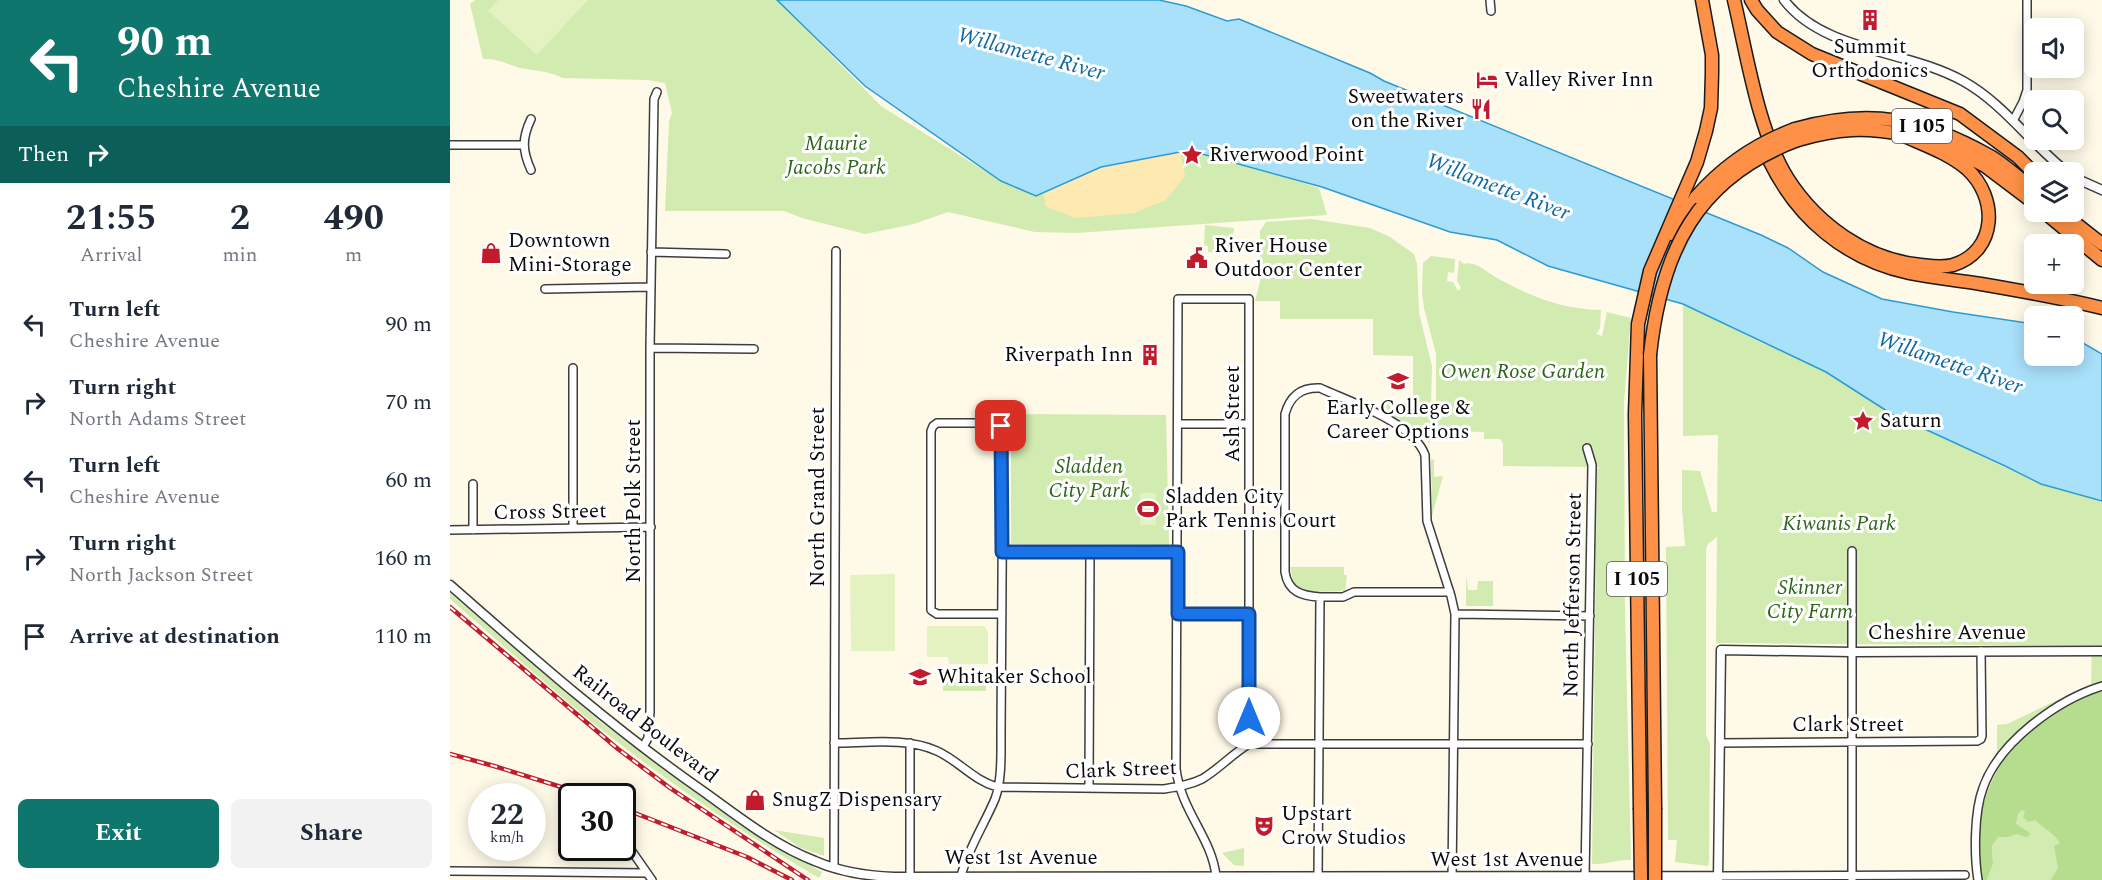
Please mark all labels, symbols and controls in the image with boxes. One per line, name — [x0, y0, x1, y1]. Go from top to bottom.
building icon: Summit Orthodonics — [1858, 8, 1882, 32]
text: 90 m — [117, 11, 212, 74]
water label: Willamette River — [953, 18, 1109, 90]
map controls — [2024, 18, 2084, 366]
button: sound — [2024, 18, 2084, 78]
icon: left — [18, 24, 96, 102]
place label: Summit Orthodonics — [1811, 31, 1929, 87]
place label: Valley River Inn — [1504, 64, 1653, 96]
text: Cheshire Avenue — [117, 68, 321, 110]
hotel icon: Valley River Inn — [1475, 68, 1499, 92]
place label: Sweetwaters on the River — [1348, 81, 1464, 137]
button: search — [2024, 90, 2084, 150]
restaurant icon: Sweetwaters on the River — [1469, 97, 1493, 121]
road number: I 105 — [1892, 109, 1952, 143]
park label: Maurie Jacobs Park — [784, 128, 886, 184]
text: Then — [18, 138, 69, 171]
icon: right — [81, 138, 114, 171]
place label: Riverwood Point — [1209, 139, 1364, 171]
place icon: Riverwood Point — [1180, 143, 1204, 167]
water label: Willamette River — [1421, 144, 1575, 230]
button: layers — [2024, 162, 2084, 222]
text: 21:55 — [66, 191, 156, 246]
text: 2 — [230, 191, 250, 246]
text: 490 — [323, 191, 384, 246]
place label: Downtown Mini-Storage — [508, 225, 632, 281]
place label: River House Outdoor Center — [1214, 230, 1362, 286]
button: + — [2024, 234, 2084, 294]
text: Arrival — [80, 240, 142, 270]
text: min — [222, 240, 257, 270]
text: m — [345, 240, 362, 270]
shop icon: Downtown Mini-Storage — [479, 241, 503, 265]
public building icon: River House Outdoor Center — [1185, 246, 1209, 270]
text: Turn left — [69, 293, 161, 326]
button: − — [2024, 306, 2084, 366]
icon: left — [18, 308, 51, 341]
text: 90 m — [386, 308, 432, 341]
water label: Willamette River — [1873, 323, 2028, 403]
text: Cheshire Avenue — [69, 326, 220, 356]
place label: Riverpath Inn — [1004, 339, 1133, 371]
building icon: Riverpath Inn — [1138, 343, 1162, 367]
park label: Owen Rose Garden — [1441, 356, 1605, 388]
street label: Ash Street — [1217, 365, 1249, 463]
school or university icon: Early College & Career Options — [1386, 369, 1410, 393]
text: Turn right — [69, 371, 176, 404]
icon: right — [18, 386, 51, 419]
text: 70 m — [386, 386, 432, 419]
place label: Early College & Career Options — [1326, 392, 1470, 448]
pin — [975, 400, 1026, 451]
text: North Adams Street — [69, 404, 246, 434]
place label: Saturn — [1880, 405, 1942, 437]
street label: North Grand Street — [802, 407, 834, 587]
icon: arrive — [984, 409, 1017, 442]
place icon: Saturn — [1851, 409, 1875, 433]
street label: North Polk Street — [618, 419, 650, 583]
text: Turn left — [69, 449, 161, 482]
park label: Sladden City Park — [1049, 451, 1130, 507]
icon: left — [18, 464, 51, 497]
text: 60 m — [386, 464, 432, 497]
place label: Sladden City Park Tennis Court — [1165, 481, 1336, 537]
text: Cheshire Avenue — [69, 482, 220, 512]
street label: North Jefferson Street — [1555, 492, 1591, 698]
street label: Cross Street — [493, 495, 607, 529]
sports icon: Sladden City Park Tennis Court — [1136, 497, 1160, 521]
park label: Kiwanis Park — [1782, 508, 1896, 540]
text: Turn right — [69, 527, 176, 560]
icon: right — [18, 542, 51, 575]
text: 160 m — [375, 542, 432, 575]
text: North Jackson Street — [69, 560, 253, 590]
road number: I 105 — [1607, 562, 1667, 596]
park label: Skinner City Farm — [1767, 572, 1853, 628]
street label: Cheshire Avenue — [1868, 617, 2026, 649]
icon: arrive — [18, 620, 51, 653]
text: Arrive at destination — [69, 620, 280, 653]
text: 110 m — [375, 620, 432, 653]
street label: Railroad Boulevard — [565, 657, 725, 791]
place label: Whitaker School — [937, 661, 1092, 693]
school or university icon: Whitaker School — [908, 665, 932, 689]
position arrow — [1217, 686, 1281, 750]
street label: Clark Street — [1792, 709, 1904, 741]
street label: Clark Street — [1064, 752, 1178, 788]
speed limit sign: 30 — [558, 783, 636, 861]
place label: SnugZ Dispensary — [772, 784, 942, 816]
shop icon: SnugZ Dispensary — [743, 788, 767, 812]
text: 22 — [490, 792, 524, 838]
place label: Upstart Crow Studios — [1281, 798, 1406, 854]
button: Exit — [18, 799, 219, 868]
button: Share — [231, 799, 432, 868]
theatre icon: Upstart Crow Studios — [1252, 814, 1276, 838]
text: km/h — [490, 826, 524, 849]
street label: West 1st Avenue — [944, 842, 1098, 874]
street label: West 1st Avenue — [1430, 844, 1584, 876]

